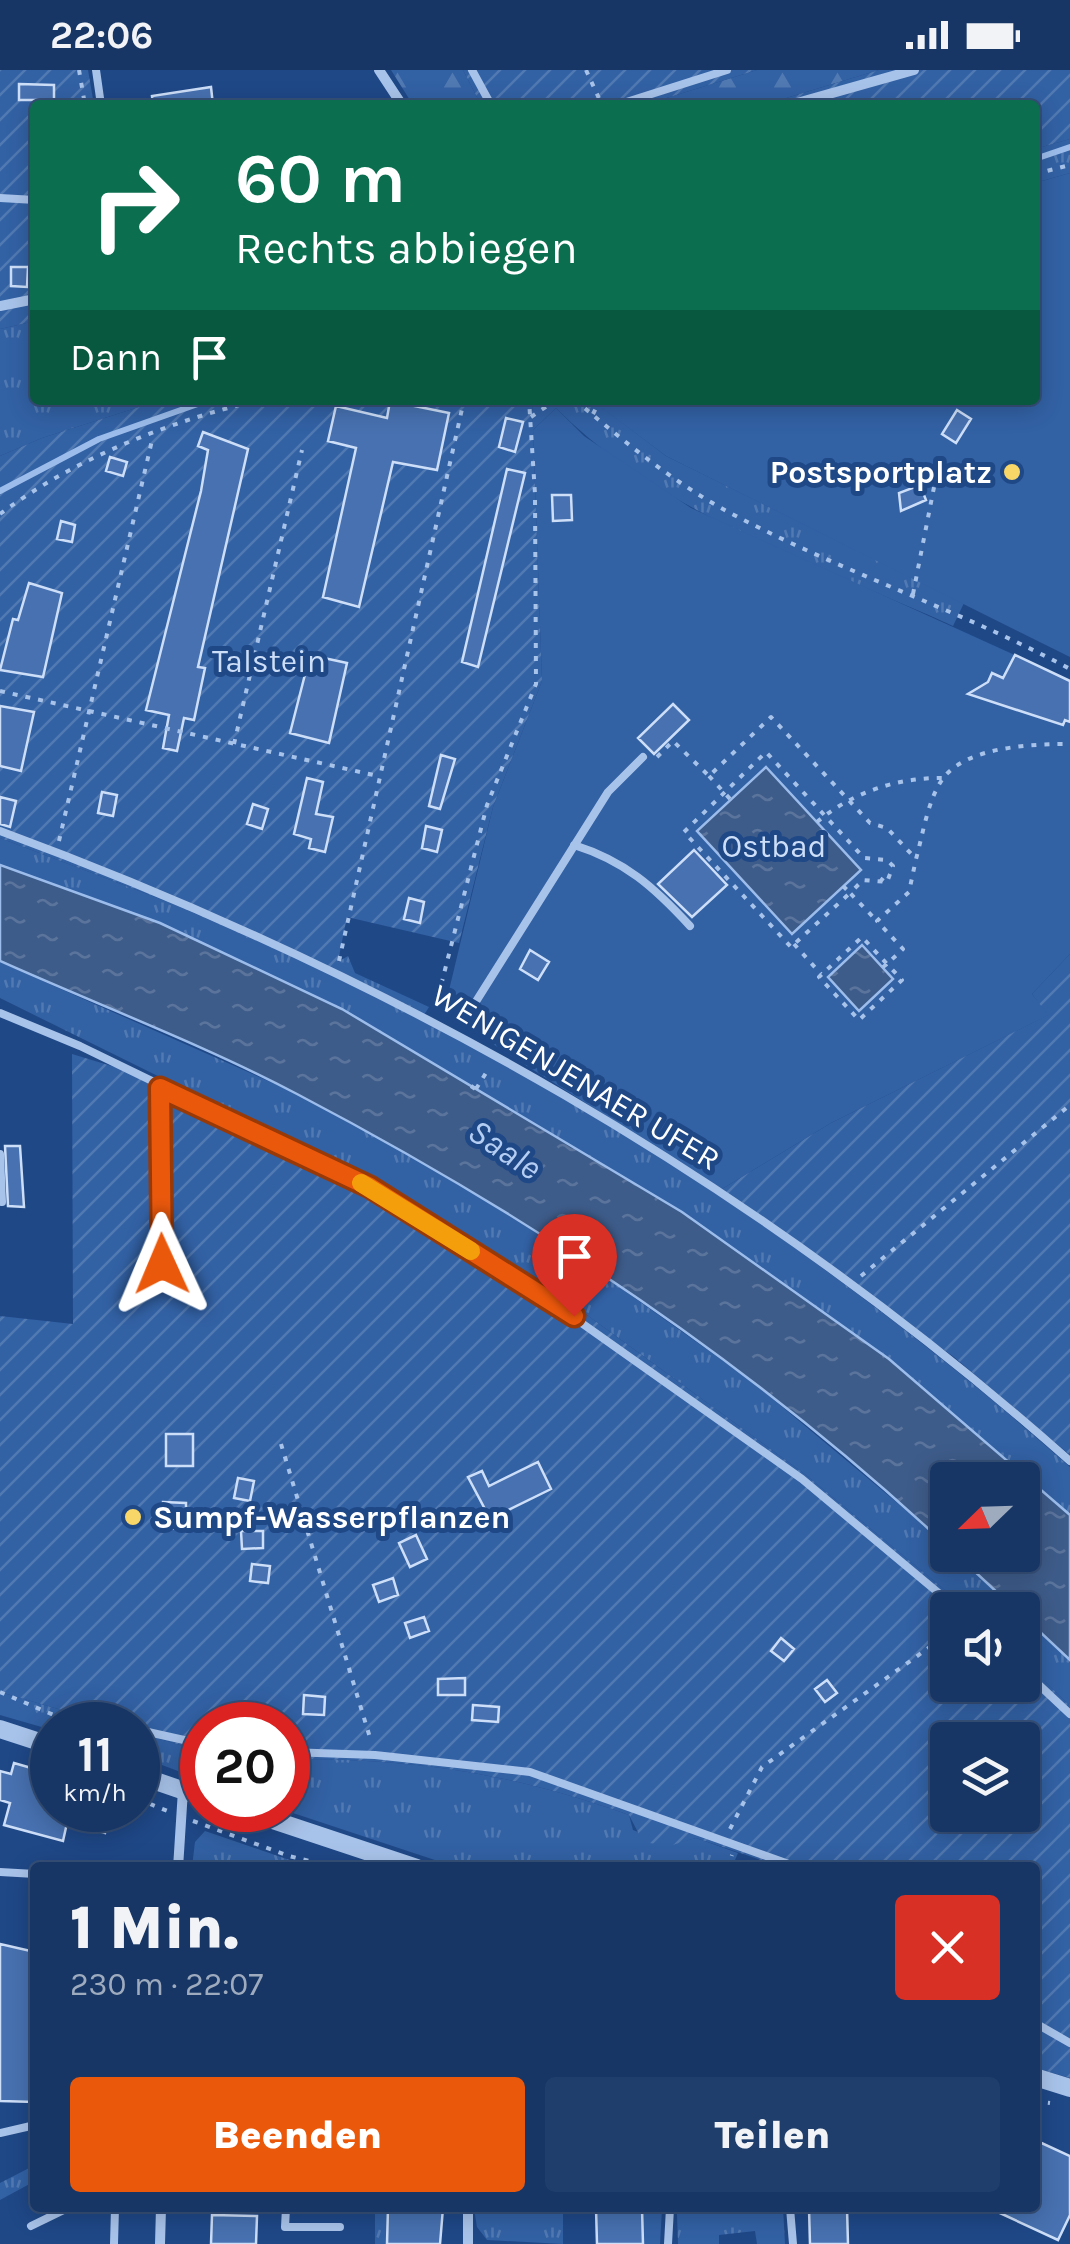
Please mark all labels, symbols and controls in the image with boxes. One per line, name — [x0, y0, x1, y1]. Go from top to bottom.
text: 22:06 — [50, 13, 153, 58]
text: 60 m — [235, 138, 406, 220]
icon: right — [70, 140, 200, 270]
text: Rechts abbiegen — [235, 222, 578, 274]
icon: arrive — [182, 330, 237, 385]
text: Dann — [70, 335, 162, 380]
place label: Postsportplatz — [770, 454, 992, 491]
marker: Postsportplatz — [1001, 461, 1023, 483]
park label: Talstein — [212, 643, 326, 680]
park label: Ostbad — [721, 828, 827, 865]
street label: WENIGENJENAER UFER — [425, 977, 727, 1178]
water label: Saale — [460, 1110, 549, 1189]
position arrow — [110, 1212, 214, 1316]
pin — [532, 1214, 617, 1317]
icon: arrive — [547, 1229, 602, 1284]
north arrow — [930, 1462, 1040, 1572]
map controls — [930, 1462, 1040, 1832]
place label: Sumpf-Wasserpflanzen — [153, 1499, 511, 1536]
marker: Sumpf-Wasserpflanzen — [122, 1506, 144, 1528]
button: sound — [930, 1592, 1040, 1702]
speed limit sign: 20 — [180, 1702, 310, 1832]
button: layers — [930, 1722, 1040, 1832]
text: 11 — [77, 1725, 113, 1784]
text: km/h — [63, 1778, 127, 1807]
text: 1 Min. — [70, 1893, 239, 1963]
button: close — [895, 1895, 1000, 2000]
text: 230 m · 22:07 — [70, 1966, 263, 2003]
button: Beenden — [70, 2077, 525, 2192]
button: Teilen — [545, 2077, 1000, 2192]

